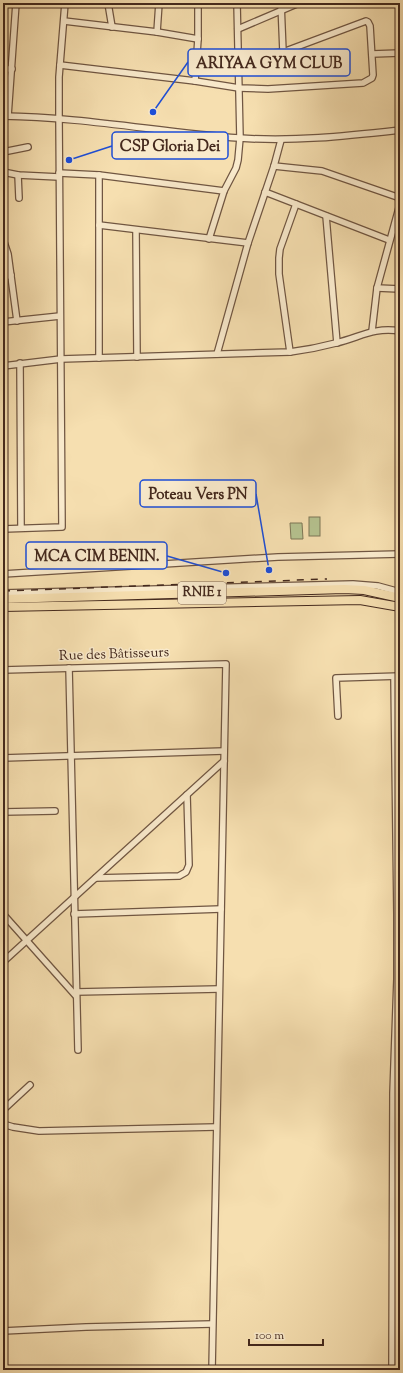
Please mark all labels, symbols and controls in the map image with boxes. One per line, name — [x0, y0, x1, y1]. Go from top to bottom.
callout: ARIYAA GYM CLUB — [188, 49, 350, 76]
text: ARIYAA GYM CLUB — [196, 54, 343, 75]
callout: CSP Gloria Dei — [112, 132, 228, 159]
text: CSP Gloria Dei — [120, 137, 221, 158]
callout: Poteau Vers PN — [140, 480, 256, 507]
text: Poteau Vers PN — [148, 485, 248, 506]
callout: MCA CIM BENIN. — [26, 542, 167, 569]
text: MCA CIM BENIN. — [34, 547, 160, 568]
road number: RNIE 1 — [178, 582, 226, 604]
street label: Rue des Bâtisseurs — [59, 643, 169, 667]
scale bar — [249, 1321, 323, 1347]
text: 100 m — [255, 1327, 284, 1345]

